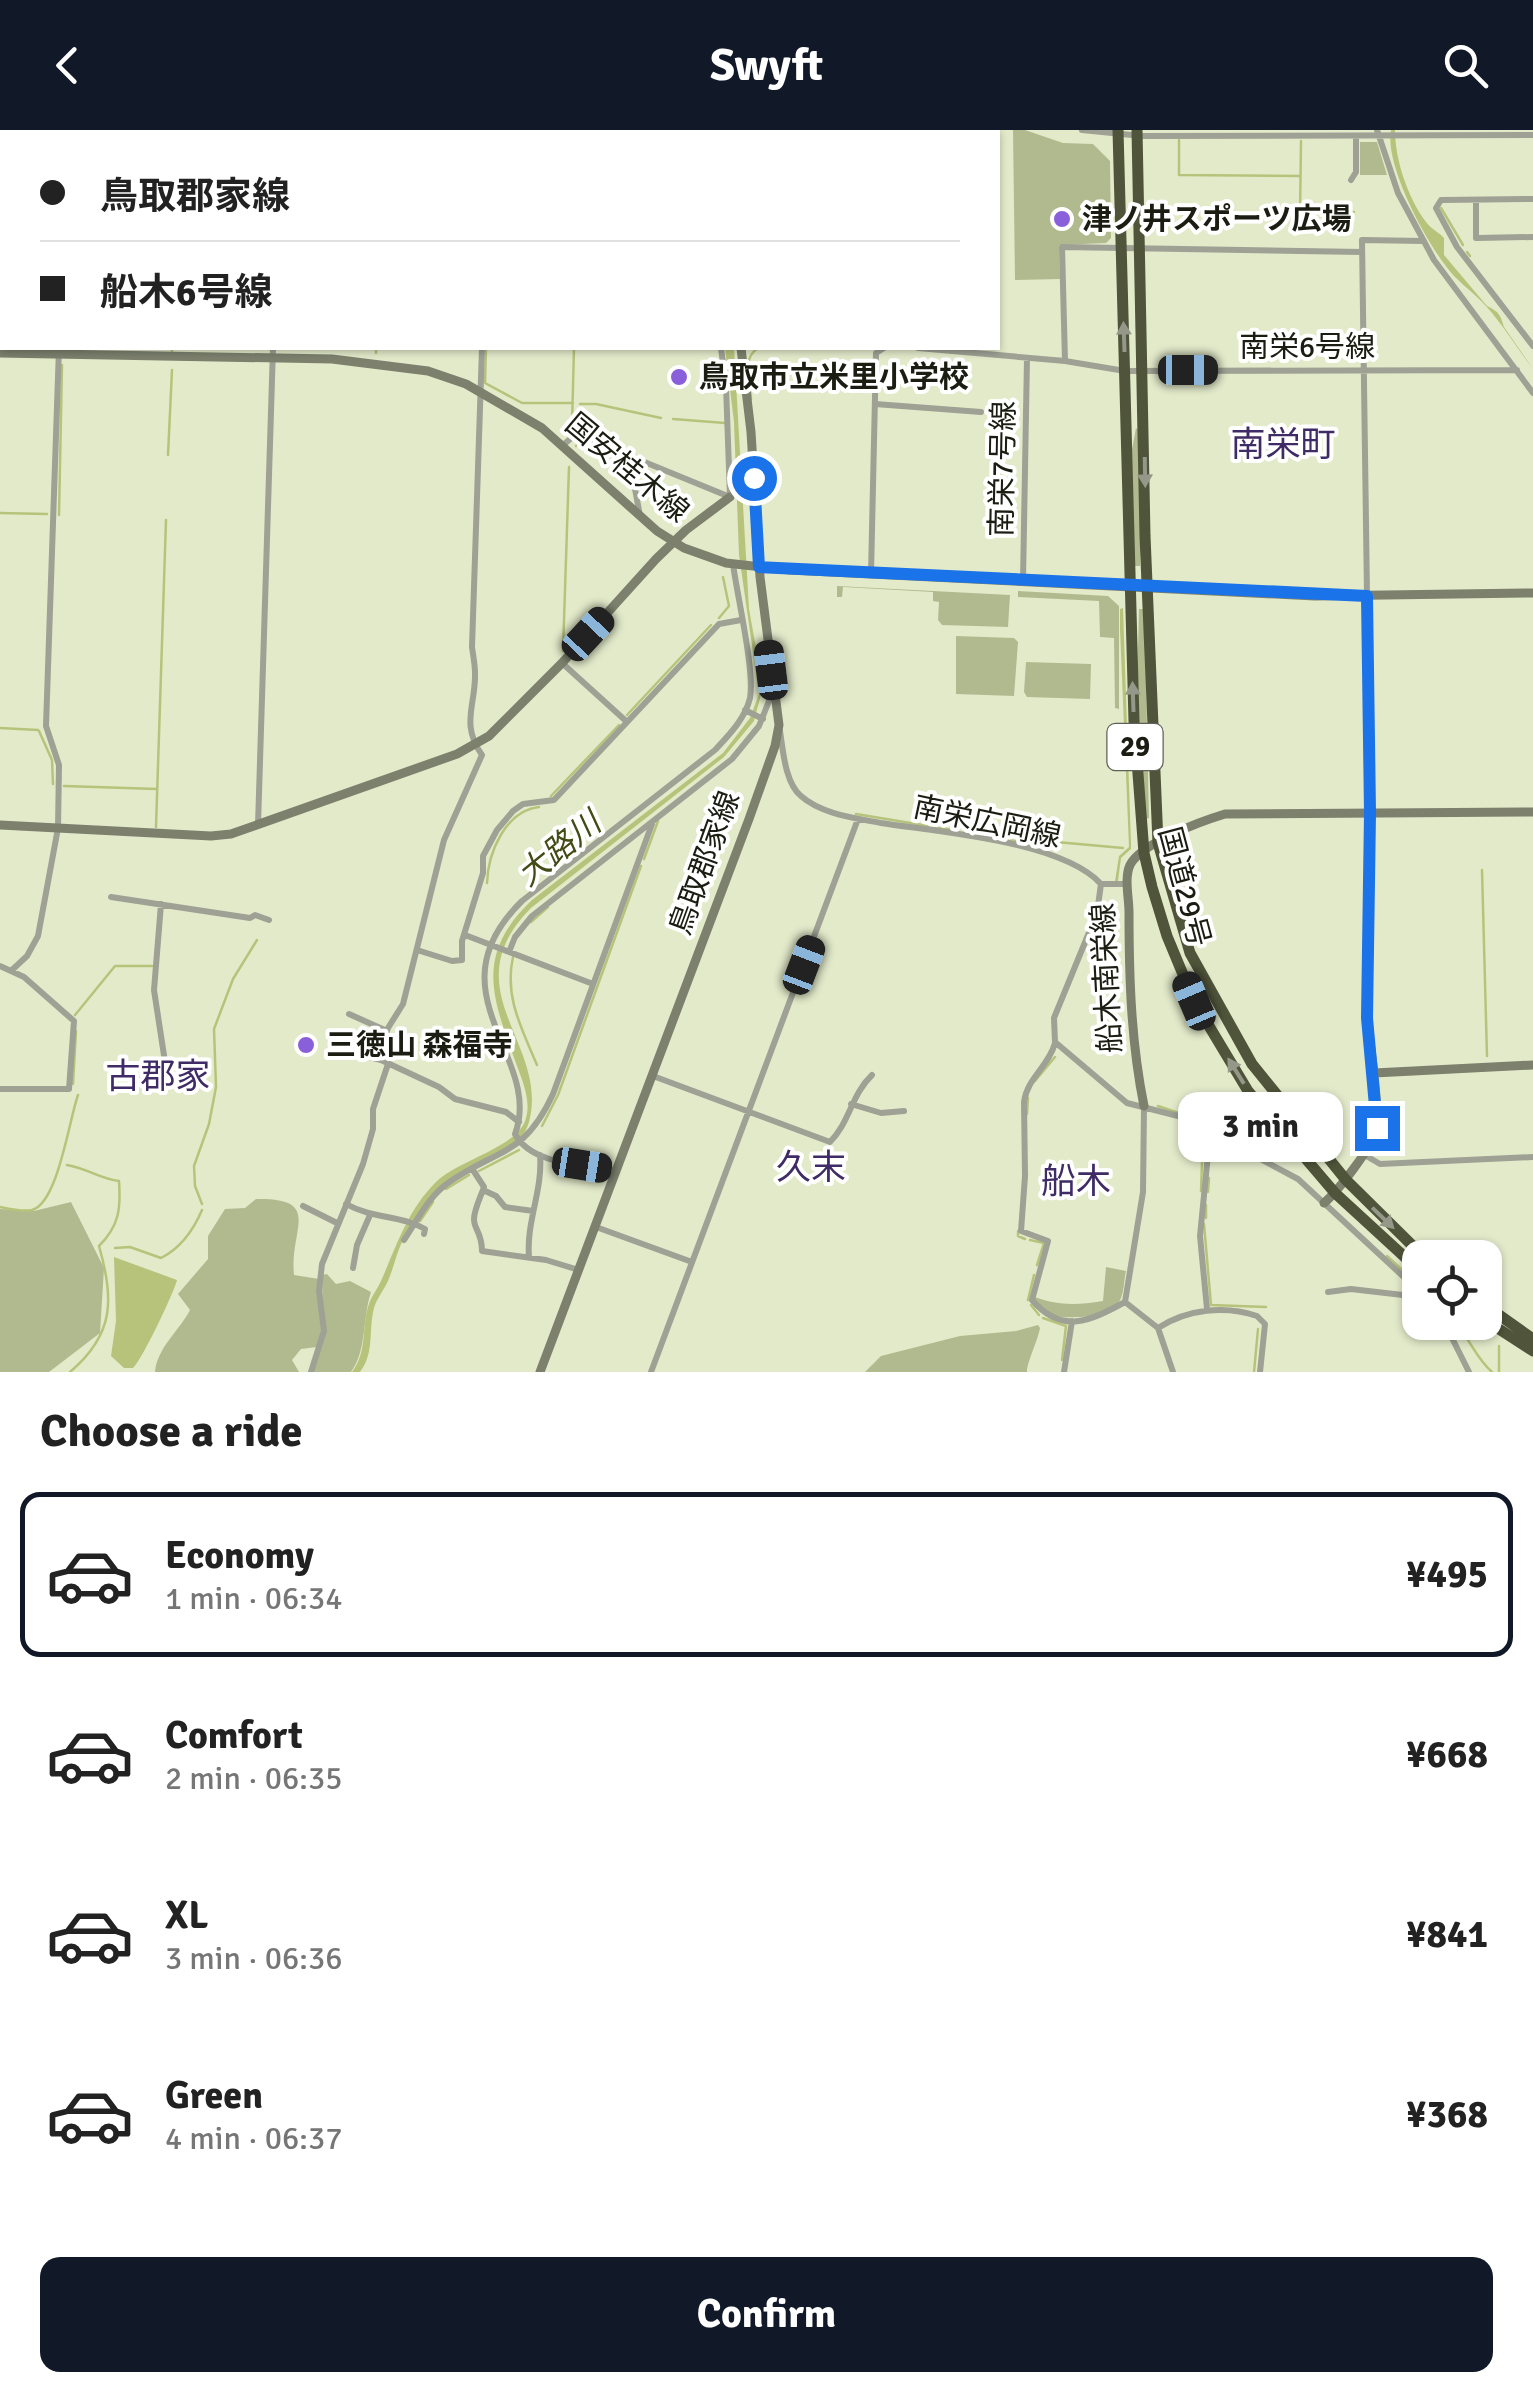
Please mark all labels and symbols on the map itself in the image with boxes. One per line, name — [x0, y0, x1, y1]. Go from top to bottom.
place label: 津ノ井スポーツ広場 — [1082, 201, 1351, 238]
marker: 津ノ井スポーツ広場 — [1051, 208, 1073, 230]
one-way arrow — [1115, 321, 1131, 353]
street label: 南栄6号線 — [1239, 329, 1375, 366]
car — [1158, 355, 1218, 385]
place label: 鳥取市立米里小学校 — [699, 359, 969, 396]
marker: 鳥取市立米里小学校 — [668, 366, 690, 388]
street label: 南栄7号線 — [983, 401, 1023, 537]
street label: 国安桂木線 — [558, 406, 696, 530]
district label: 南栄町 — [1230, 423, 1336, 466]
route start — [732, 456, 777, 501]
one-way arrow — [1137, 457, 1153, 489]
car — [557, 602, 619, 666]
car — [752, 638, 790, 702]
one-way arrow — [1125, 680, 1141, 712]
road number: 29 — [1108, 724, 1162, 770]
street label: 鳥取郡家線 — [662, 786, 748, 940]
street label: 南栄広岡線 — [910, 788, 1064, 856]
water label: 大路川 — [509, 802, 611, 894]
street label: 国道29号 — [1150, 823, 1218, 951]
street label: 船木南栄線 — [1085, 902, 1129, 1054]
car — [779, 932, 829, 998]
car — [1168, 968, 1220, 1034]
place label: 三徳山 森福寺 — [326, 1027, 513, 1064]
marker: 三徳山 森福寺 — [295, 1034, 317, 1056]
district label: 古郡家 — [105, 1055, 211, 1098]
one-way arrow — [1227, 1058, 1245, 1085]
callout: 3 min — [1177, 1093, 1342, 1163]
route end — [1355, 1106, 1400, 1151]
car — [550, 1145, 614, 1185]
district label: 久末 — [776, 1146, 846, 1189]
district label: 船木 — [1041, 1160, 1111, 1203]
one-way arrow — [1370, 1206, 1394, 1229]

